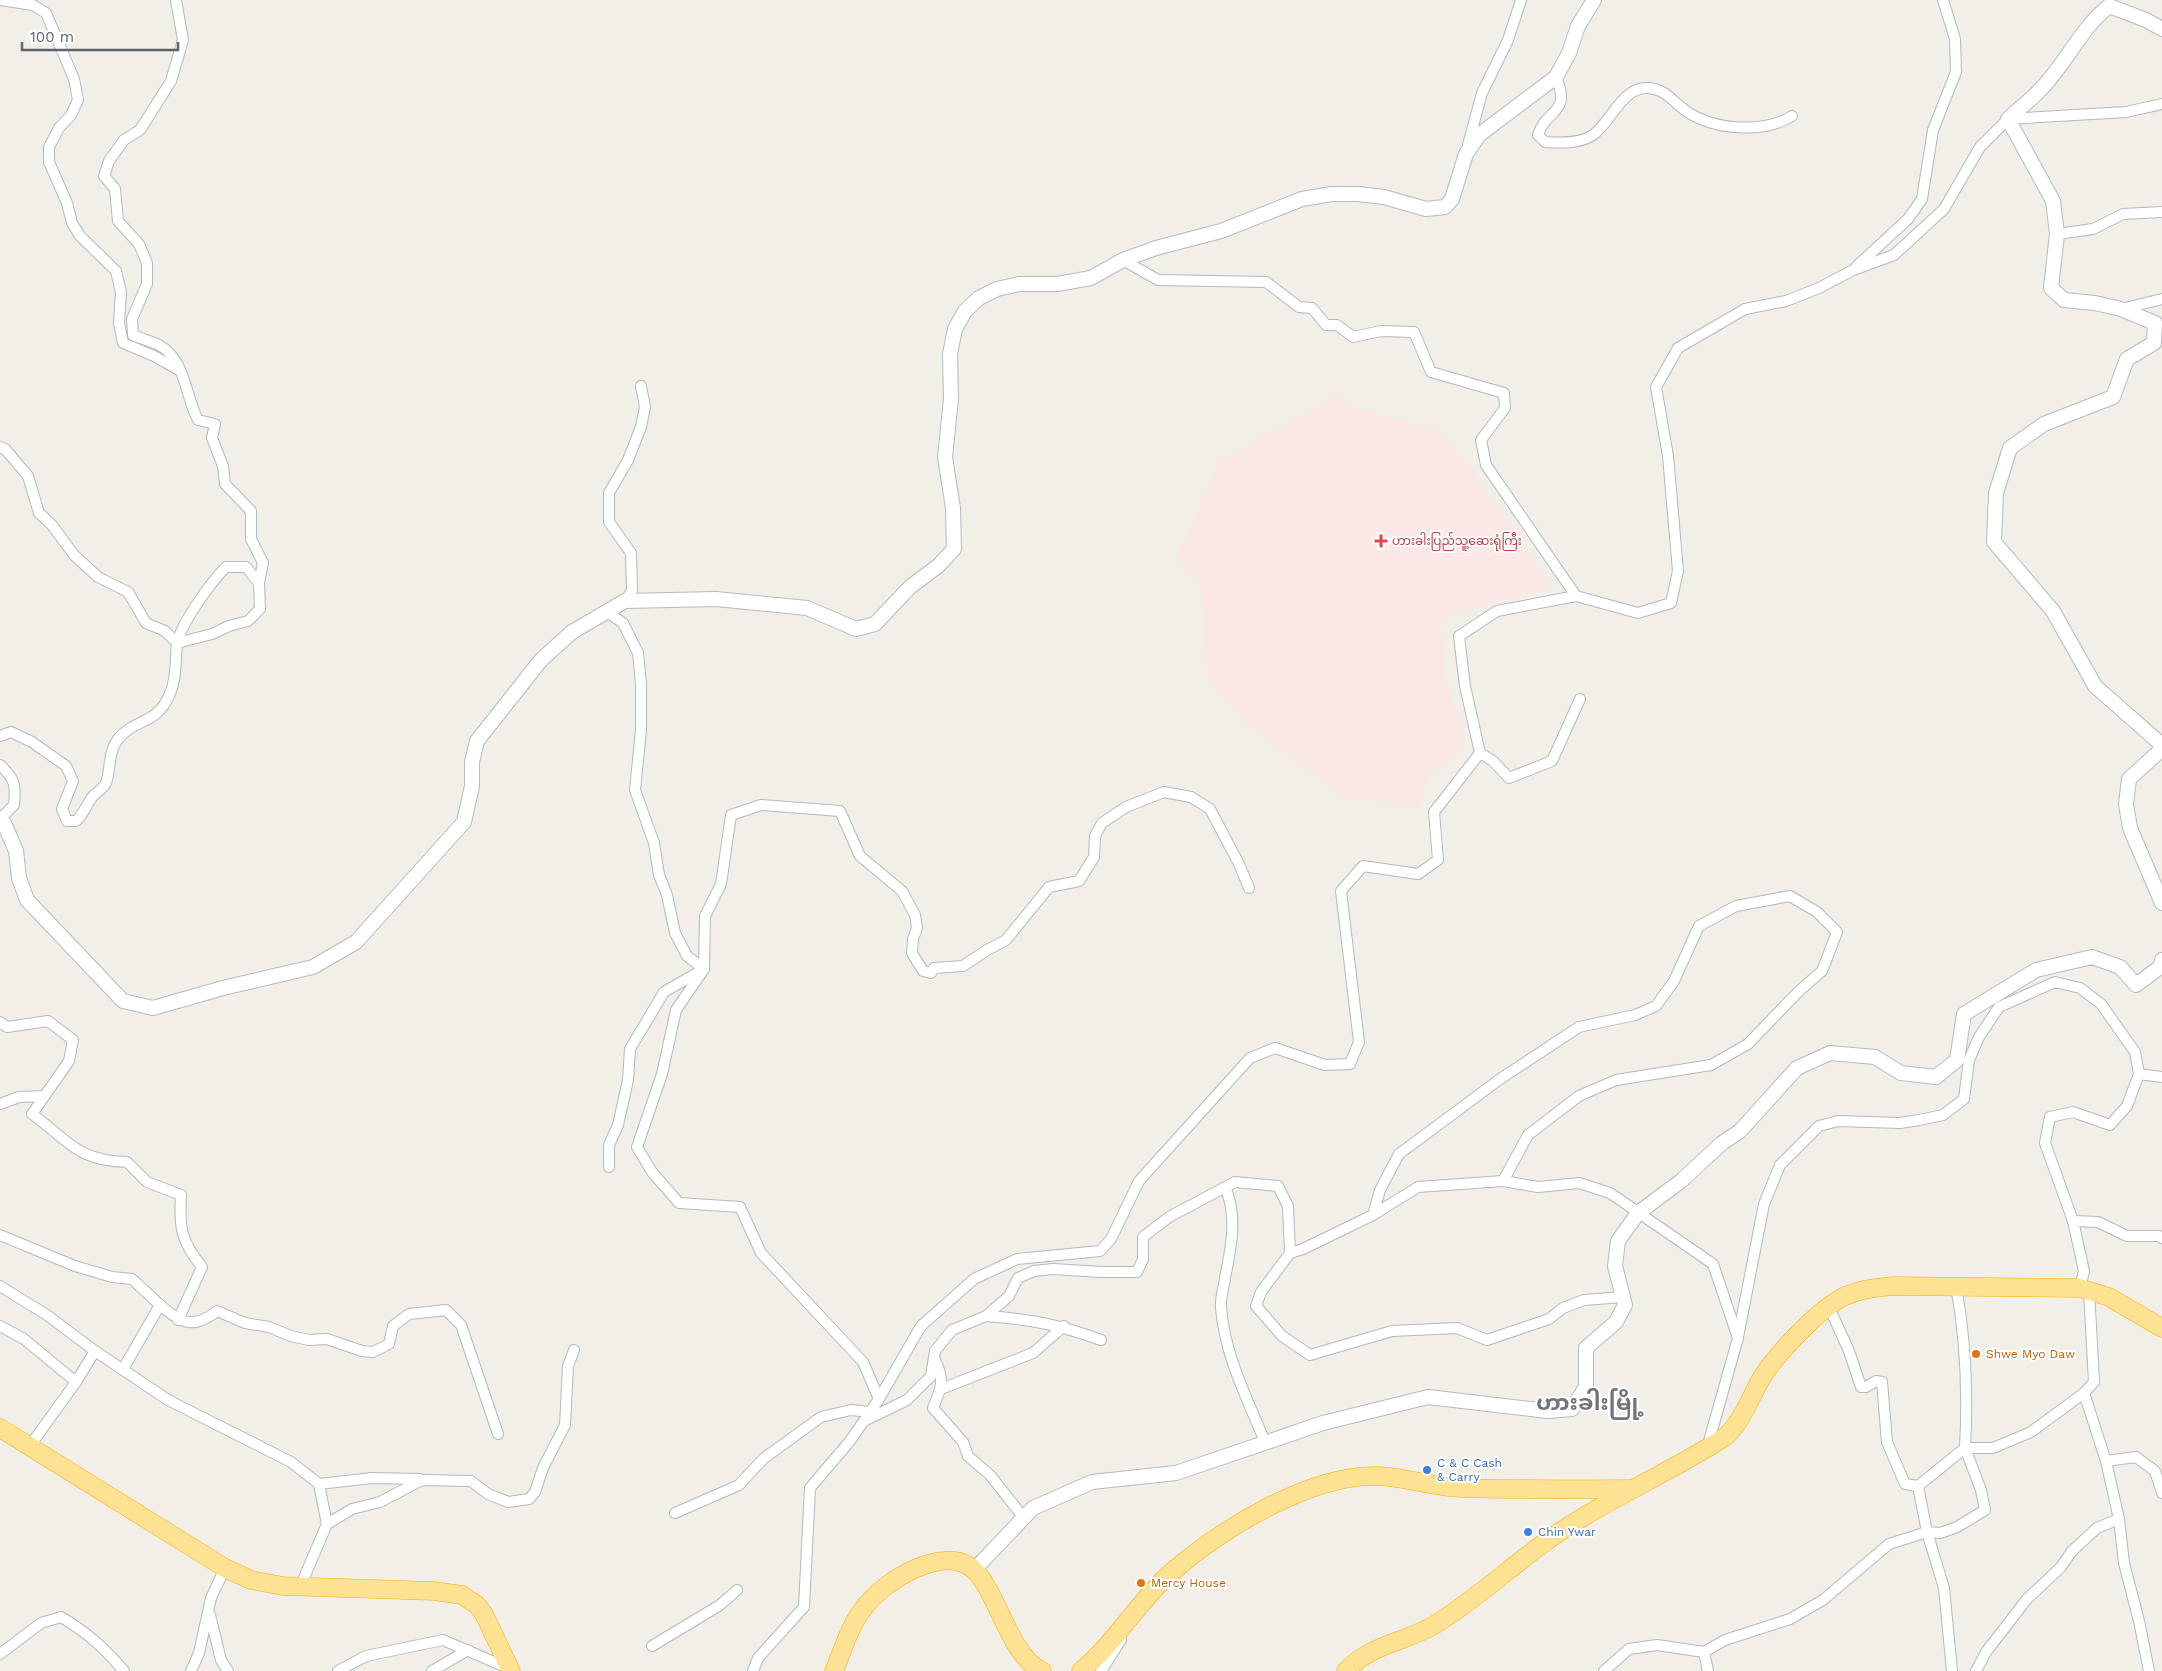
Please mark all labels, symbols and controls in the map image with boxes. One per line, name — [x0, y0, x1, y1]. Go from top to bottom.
scale bar — [22, 20, 179, 52]
text: 100 m — [30, 28, 74, 46]
place label: ဟားခါးပြည်သူ့ဆေးရုံကြီး — [1392, 532, 1522, 551]
marker: ဟားခါးပြည်သူ့ဆေးရုံကြီး — [1374, 534, 1388, 548]
place label: Shwe Myo Daw — [1986, 1347, 2075, 1361]
marker: Shwe Myo Daw — [1970, 1348, 1982, 1360]
district label: ဟားခါးမြို့ — [1536, 1388, 1644, 1420]
place label: C & C Cash & Carry — [1437, 1456, 1502, 1484]
marker: C & C Cash & Carry — [1421, 1464, 1433, 1476]
place label: Chin Ywar — [1538, 1525, 1596, 1539]
marker: Chin Ywar — [1522, 1526, 1534, 1538]
place label: Mercy House — [1151, 1576, 1226, 1590]
marker: Mercy House — [1135, 1577, 1147, 1589]

